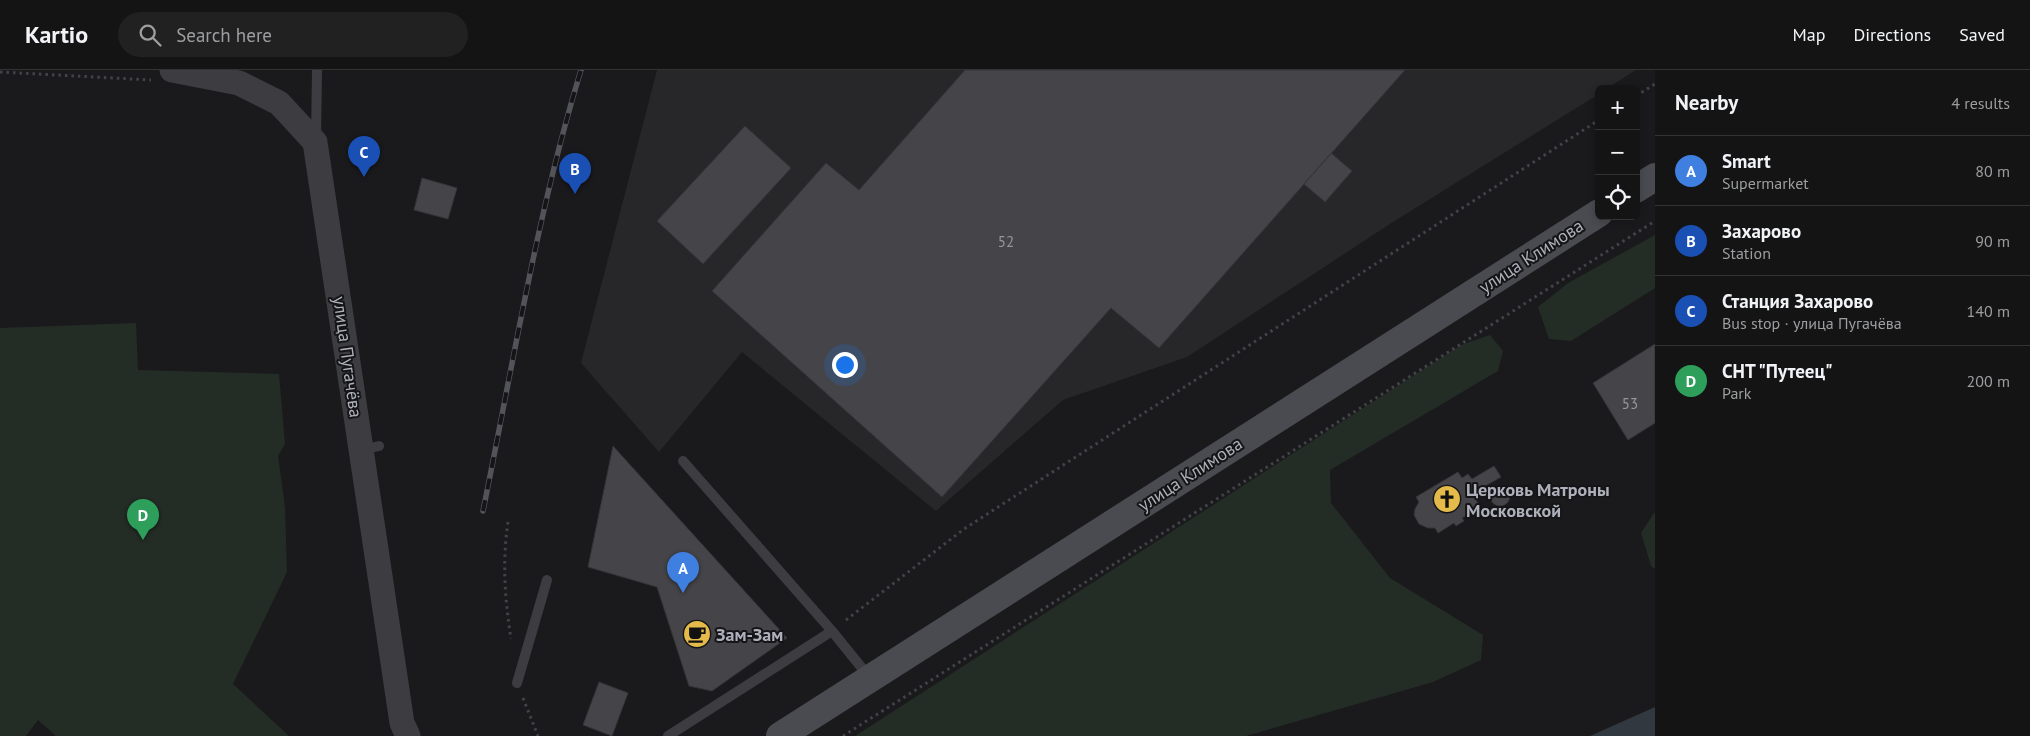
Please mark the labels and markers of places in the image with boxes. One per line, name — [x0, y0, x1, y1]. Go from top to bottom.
pin: C — [348, 136, 380, 177]
pin: B — [559, 153, 591, 194]
place label: Церковь Матроны Московской — [1466, 478, 1610, 522]
church icon: Церковь Матроны Московской — [1432, 484, 1462, 514]
pin: D — [127, 499, 159, 540]
pin: A — [667, 552, 699, 593]
cafe icon: Зам-Зам — [682, 619, 712, 649]
place label: Зам-Зам — [716, 623, 783, 646]

